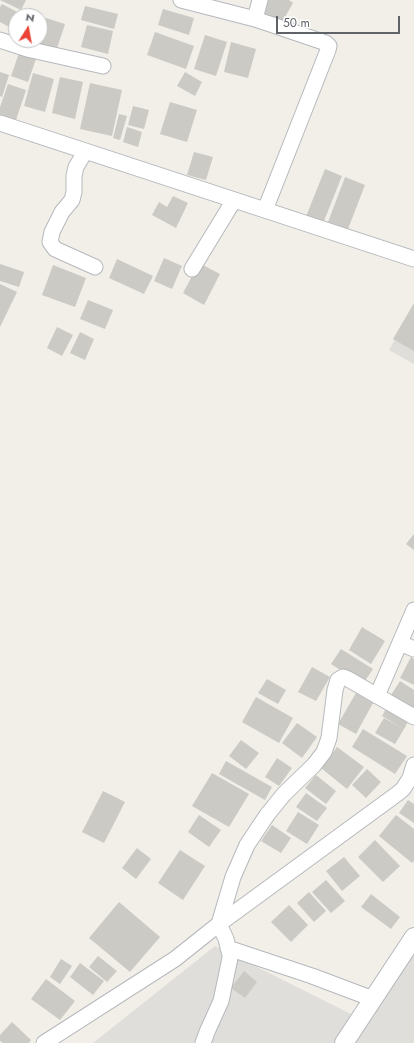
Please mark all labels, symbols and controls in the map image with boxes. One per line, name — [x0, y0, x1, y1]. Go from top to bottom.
north arrow — [8, 8, 48, 48]
scale bar — [278, 8, 402, 34]
text: N — [24, 9, 36, 26]
text: 50 m — [283, 14, 310, 32]

